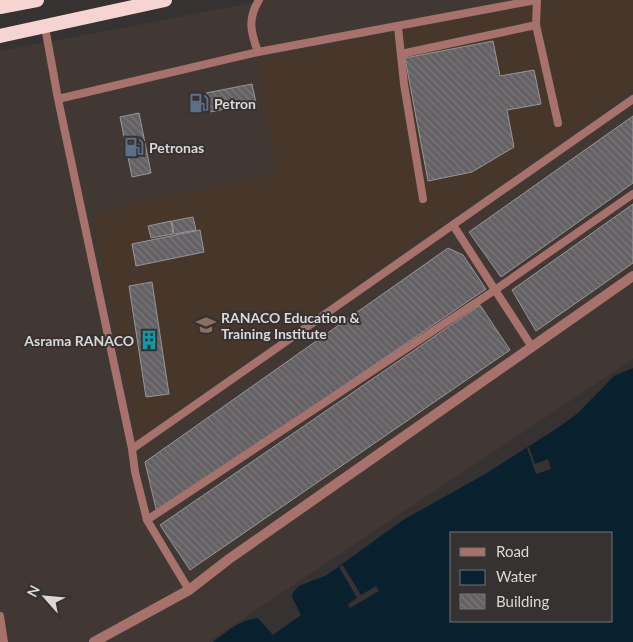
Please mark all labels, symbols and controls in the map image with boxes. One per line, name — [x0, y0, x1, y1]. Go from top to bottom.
fuel station icon: Petron — [188, 92, 210, 114]
place label: Petron — [214, 95, 256, 112]
fuel station icon: Petronas — [123, 136, 145, 158]
place label: Petronas — [149, 139, 204, 156]
place label: RANACO Education & Training Institute — [221, 309, 360, 342]
school or university icon: RANACO Education & Training Institute — [195, 314, 217, 336]
building icon: Asrama RANACO — [138, 329, 160, 351]
place label: Asrama RANACO — [23, 332, 134, 349]
legend — [450, 532, 613, 622]
text: Road — [496, 542, 529, 560]
text: Water — [496, 567, 537, 585]
north arrow — [20, 572, 70, 622]
text: N — [23, 582, 43, 600]
text: Building — [496, 592, 549, 610]

